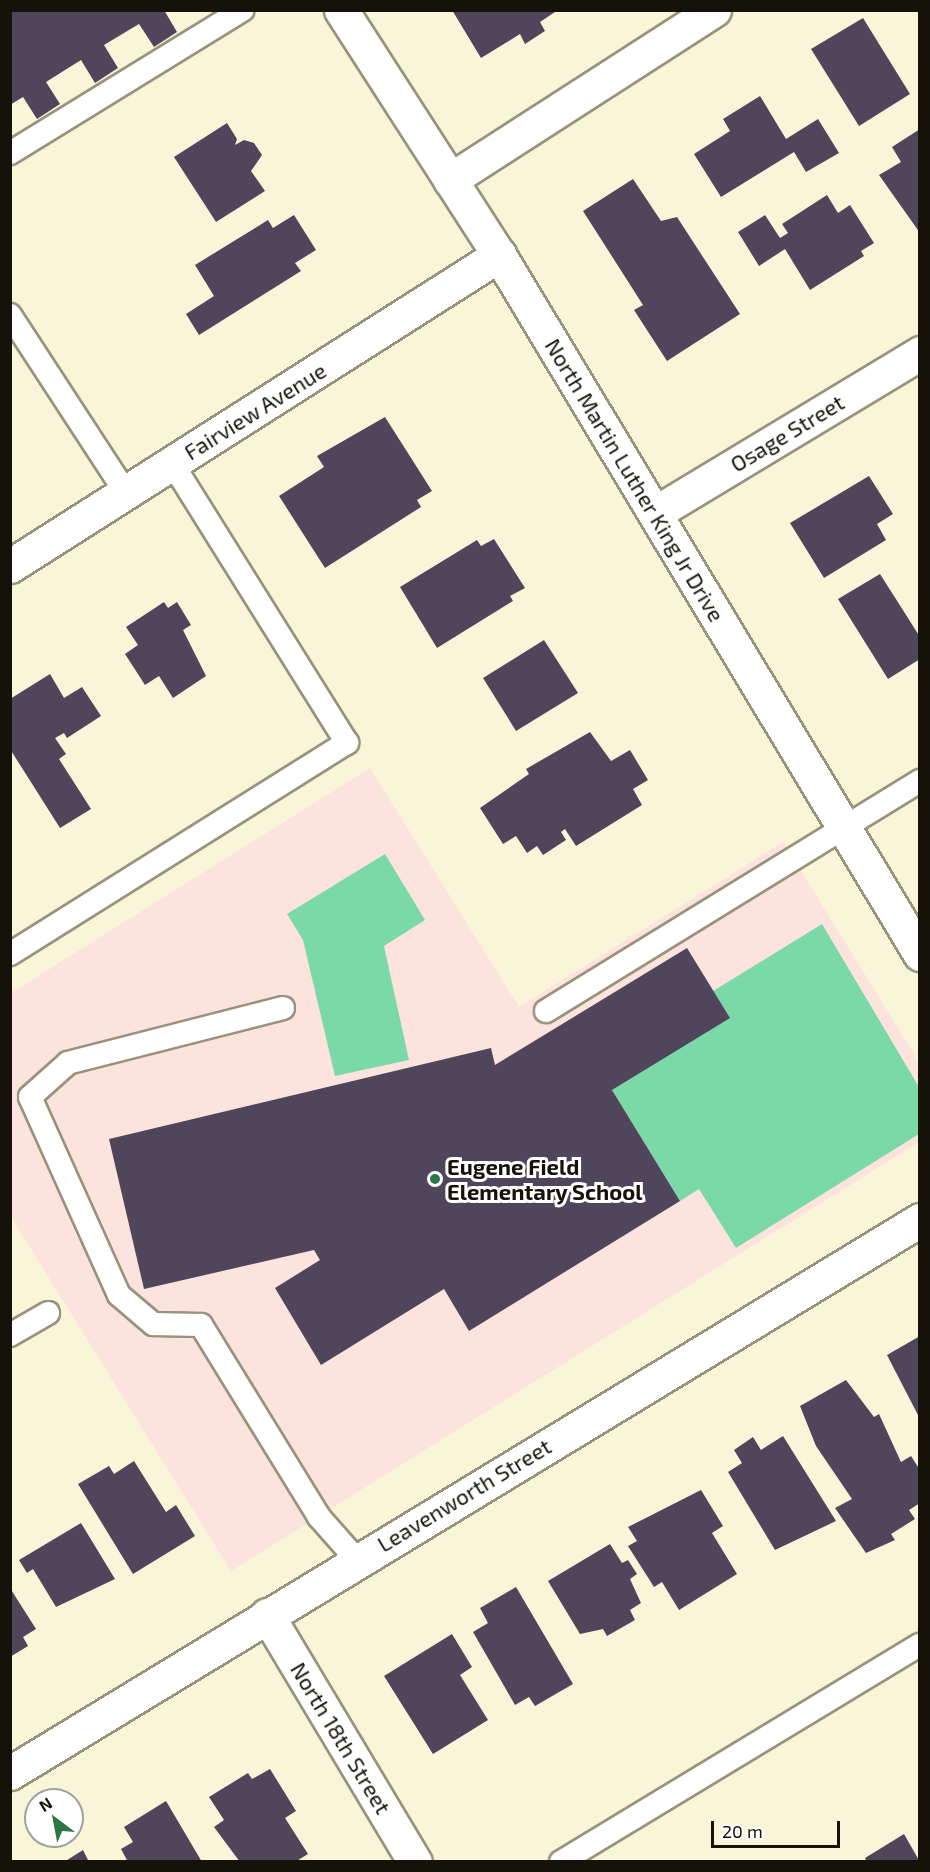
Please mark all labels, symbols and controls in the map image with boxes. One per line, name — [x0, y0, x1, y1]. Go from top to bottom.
street label: North Martin Luther King Jr Drive — [539, 333, 731, 627]
street label: Fairview Avenue — [179, 357, 331, 465]
street label: Osage Street — [725, 389, 849, 477]
place label: Eugene Field Elementary School — [447, 1153, 643, 1204]
marker: Eugene Field Elementary School — [428, 1172, 442, 1186]
street label: Leavenworth Street — [372, 1433, 556, 1557]
street label: North 18th Street — [285, 1657, 397, 1819]
north arrow — [24, 1788, 84, 1848]
text: N — [35, 1793, 55, 1815]
scale bar — [714, 1809, 843, 1847]
text: 20 m — [722, 1820, 763, 1842]

